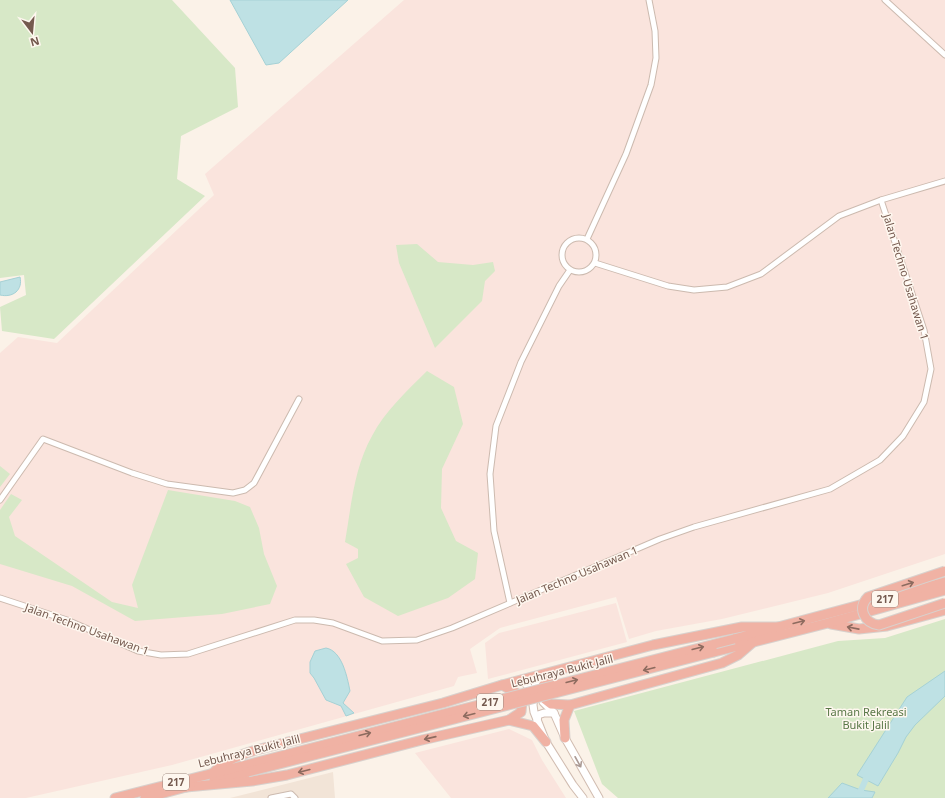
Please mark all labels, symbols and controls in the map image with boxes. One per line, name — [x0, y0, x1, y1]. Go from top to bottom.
north arrow — [12, 12, 52, 52]
text: N — [29, 34, 41, 51]
street label: Jalan Techno Usahawan 1 — [880, 211, 933, 342]
street label: Jalan Techno Usahawan 1 — [513, 542, 640, 607]
one-way arrow — [901, 580, 914, 587]
road number: 217 — [872, 591, 898, 607]
street label: Jalan Techno Usahawan 1 — [22, 599, 151, 658]
one-way arrow — [792, 618, 805, 626]
one-way arrow — [846, 624, 859, 632]
one-way arrow — [691, 644, 704, 652]
street label: Lebuhraya Bukit Jalil — [509, 651, 614, 690]
one-way arrow — [643, 666, 656, 673]
one-way arrow — [566, 676, 579, 684]
road number: 217 — [477, 694, 503, 710]
park label: Taman Rekreasi Bukit Jalil — [825, 704, 907, 732]
one-way arrow — [463, 712, 476, 719]
one-way arrow — [358, 730, 371, 737]
street label: Lebuhraya Bukit Jalil — [196, 731, 301, 770]
one-way arrow — [424, 735, 437, 743]
one-way arrow — [574, 756, 582, 768]
one-way arrow — [298, 767, 311, 775]
road number: 217 — [163, 774, 189, 790]

